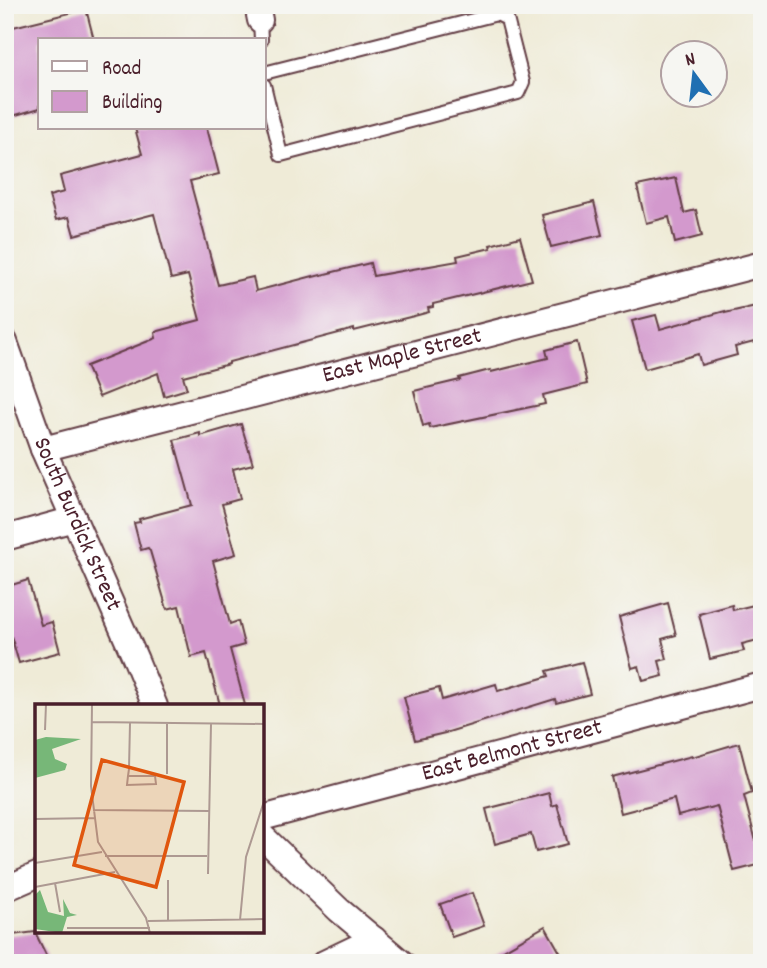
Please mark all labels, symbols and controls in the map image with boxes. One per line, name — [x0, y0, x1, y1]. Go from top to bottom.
legend — [38, 38, 266, 130]
north arrow — [658, 38, 728, 108]
text: N — [682, 47, 699, 75]
text: Road — [102, 55, 141, 85]
text: Building — [102, 89, 162, 119]
street label: East Maple Street — [319, 320, 486, 393]
street label: South Burdick Street — [23, 433, 130, 617]
inset map — [35, 704, 264, 933]
street label: East Belmont Street — [418, 711, 606, 792]

